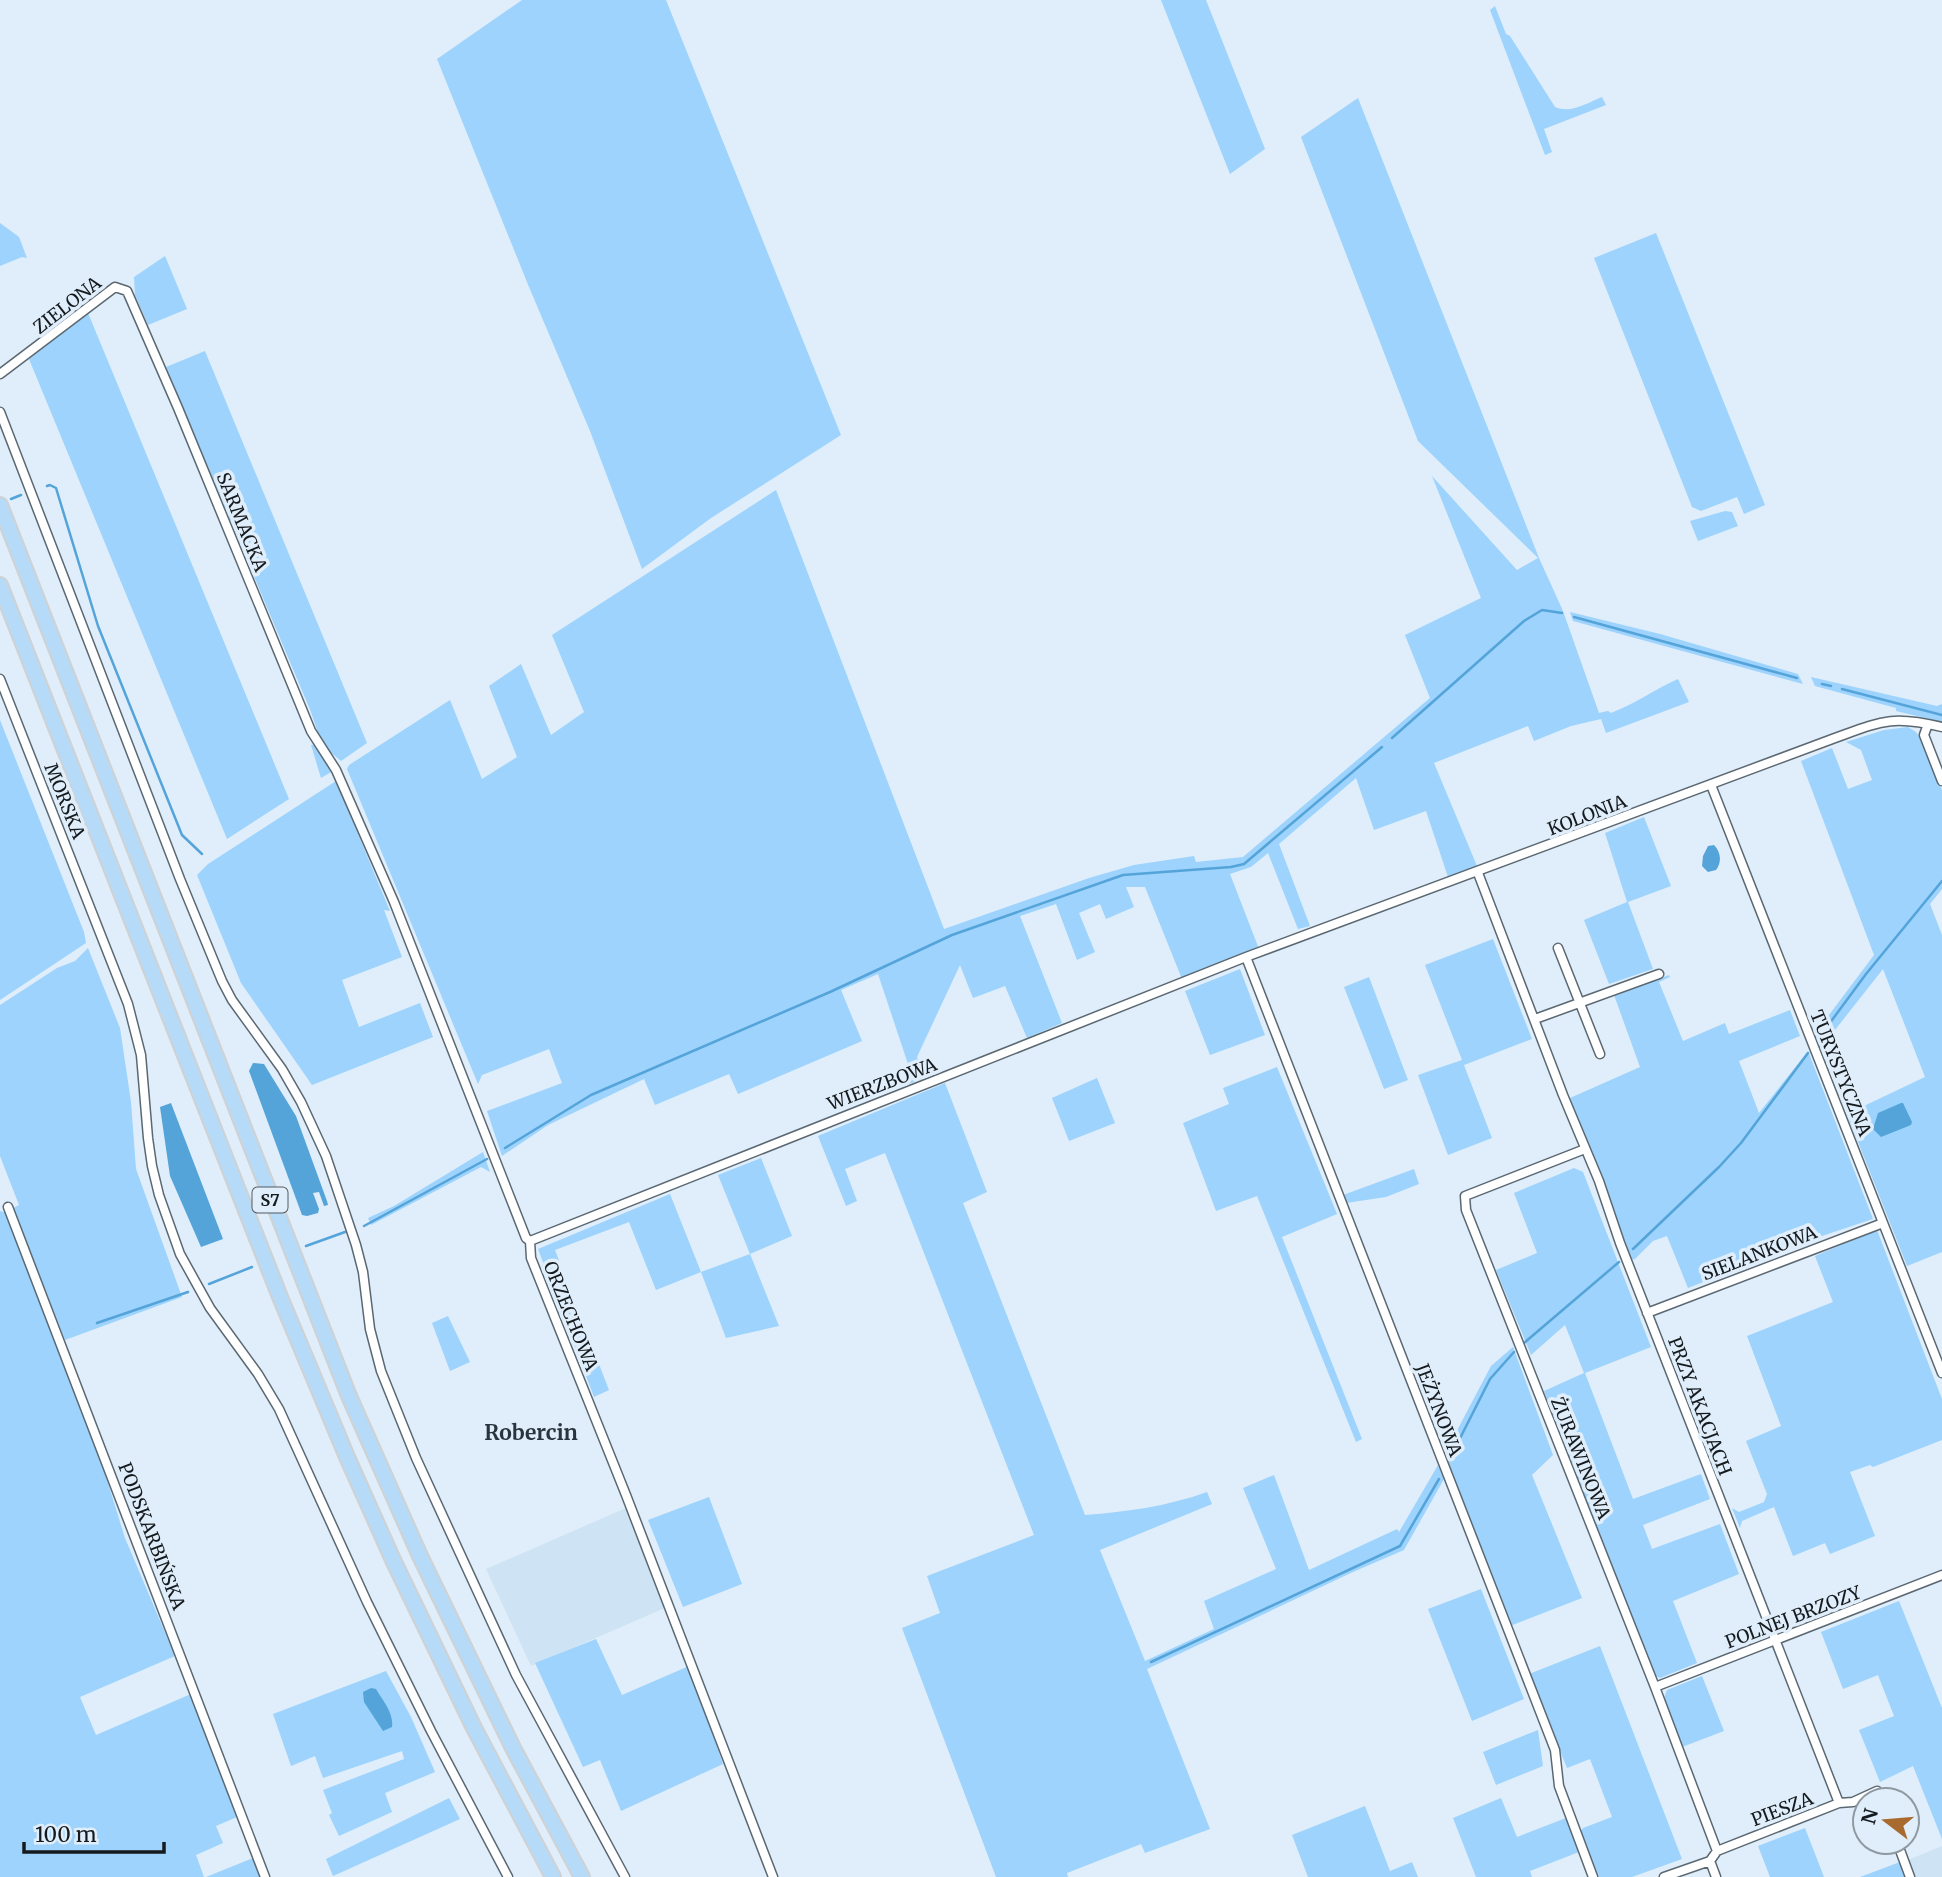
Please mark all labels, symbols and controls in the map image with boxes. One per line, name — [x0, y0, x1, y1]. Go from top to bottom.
street label: ZIELONA — [28, 271, 106, 339]
street label: SARMACKA — [212, 469, 272, 575]
street label: MORSKA — [39, 760, 91, 842]
street label: KOLONIA — [1544, 789, 1630, 841]
street label: TURYSTYCZNA — [1805, 1007, 1877, 1140]
street label: WIERZBOWA — [823, 1053, 940, 1116]
road number: S7 — [252, 1188, 288, 1212]
street label: SIELANKOWA — [1698, 1220, 1820, 1285]
street label: ORZECHOWA — [539, 1258, 604, 1374]
street label: PRZY AKACJACH — [1663, 1333, 1737, 1479]
street label: JEŻYNOWA — [1410, 1359, 1467, 1460]
street label: ŻURAWINOWA — [1546, 1393, 1616, 1523]
district label: Robercin — [484, 1419, 578, 1446]
street label: PODSKARBIŃSKA — [113, 1459, 191, 1613]
street label: POLNEJ BRZOZY — [1722, 1580, 1865, 1654]
north arrow — [1851, 1786, 1921, 1856]
street label: PIESZA — [1748, 1787, 1816, 1831]
text: N — [1856, 1806, 1883, 1827]
scale bar — [24, 1811, 164, 1855]
text: 100 m — [35, 1821, 97, 1848]

